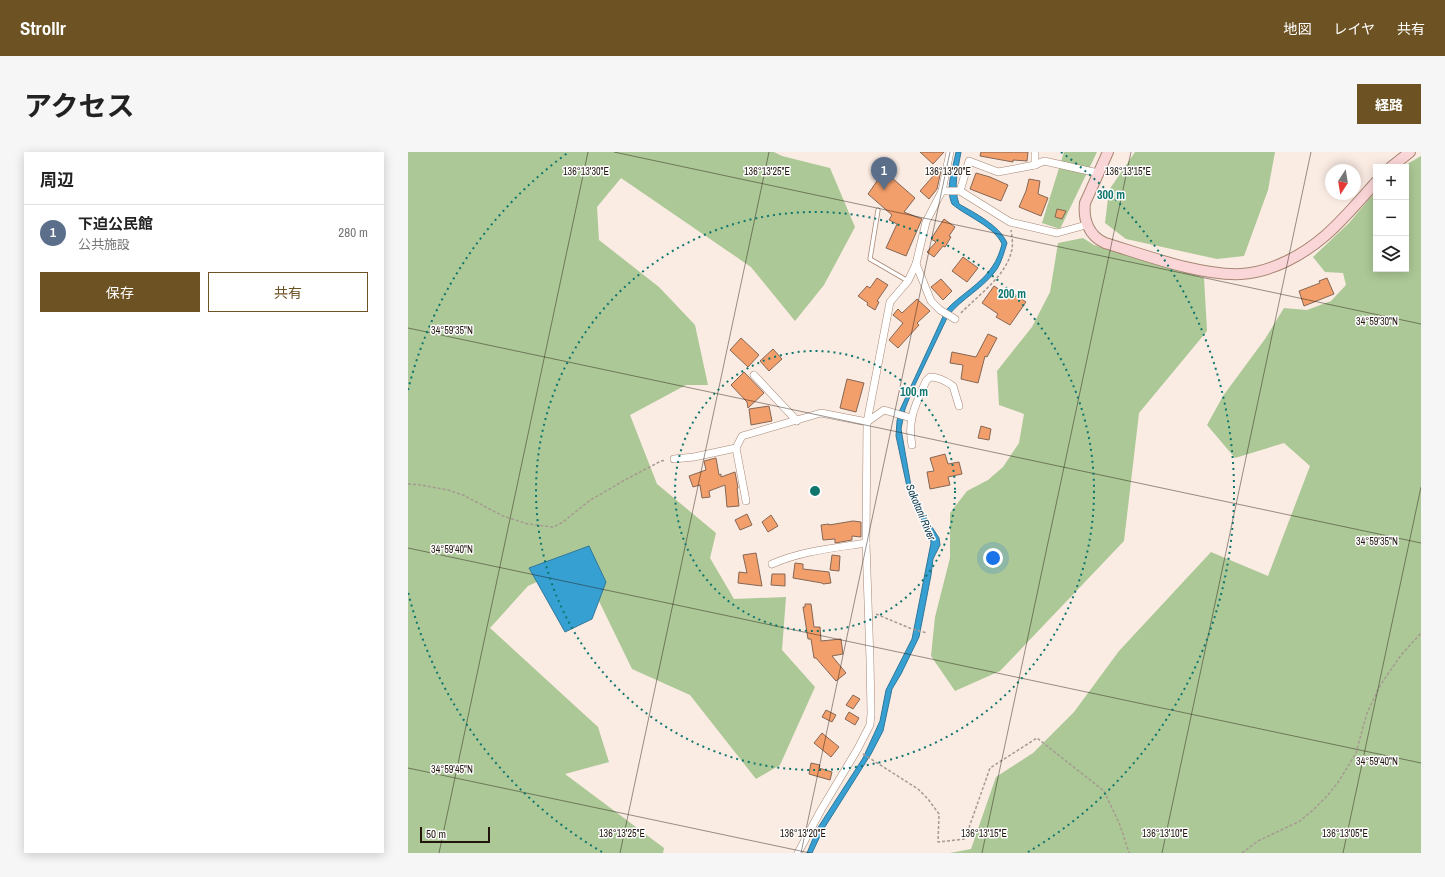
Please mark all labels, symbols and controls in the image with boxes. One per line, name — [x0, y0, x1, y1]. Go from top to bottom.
text: Strollr — [20, 15, 66, 41]
text: 地図 — [1283, 20, 1311, 38]
text: レイヤ — [1333, 20, 1375, 38]
text: 共有 — [1397, 20, 1425, 38]
button: 経路 — [1357, 84, 1421, 124]
text: アクセス — [24, 87, 135, 125]
pin: 1 — [871, 157, 897, 190]
north arrow — [1325, 164, 1361, 200]
map controls — [1373, 164, 1409, 272]
button: + — [1373, 164, 1409, 200]
text: 136°13'30"E — [563, 165, 609, 178]
text: 136°13'25"E — [744, 165, 790, 178]
text: 136°13'20"E — [925, 165, 971, 178]
text: 136°13'15"E — [1105, 165, 1151, 178]
text: 周辺 — [40, 168, 74, 191]
text: 300 m — [1097, 187, 1125, 203]
button: − — [1373, 200, 1409, 236]
text: 下迫公民館 — [78, 213, 153, 234]
text: 1 — [50, 224, 56, 241]
text: 280 m — [338, 224, 368, 241]
text: 公共施設 — [78, 236, 130, 253]
button: layers — [1373, 236, 1409, 272]
button: 保存 — [40, 272, 200, 312]
button: 共有 — [208, 272, 368, 312]
text: 200 m — [998, 286, 1026, 302]
text: 34°59'30"N — [1356, 315, 1398, 328]
text: 34°59'35"N — [431, 324, 473, 337]
text: 100 m — [900, 384, 928, 400]
water label: Sakotani River — [903, 482, 939, 543]
centre of rings — [808, 484, 822, 498]
text: 34°59'35"N — [1356, 535, 1398, 548]
text: 34°59'40"N — [431, 543, 473, 556]
your location — [983, 548, 1003, 568]
text: 34°59'40"N — [1356, 755, 1398, 768]
text: 34°59'45"N — [431, 763, 473, 776]
scale bar — [420, 825, 490, 844]
text: 50 m — [426, 827, 446, 841]
text: 136°13'25"E — [599, 827, 645, 840]
text: 136°13'20"E — [780, 827, 826, 840]
text: 136°13'15"E — [961, 827, 1007, 840]
text: 136°13'10"E — [1142, 827, 1188, 840]
text: 136°13'05"E — [1322, 827, 1368, 840]

